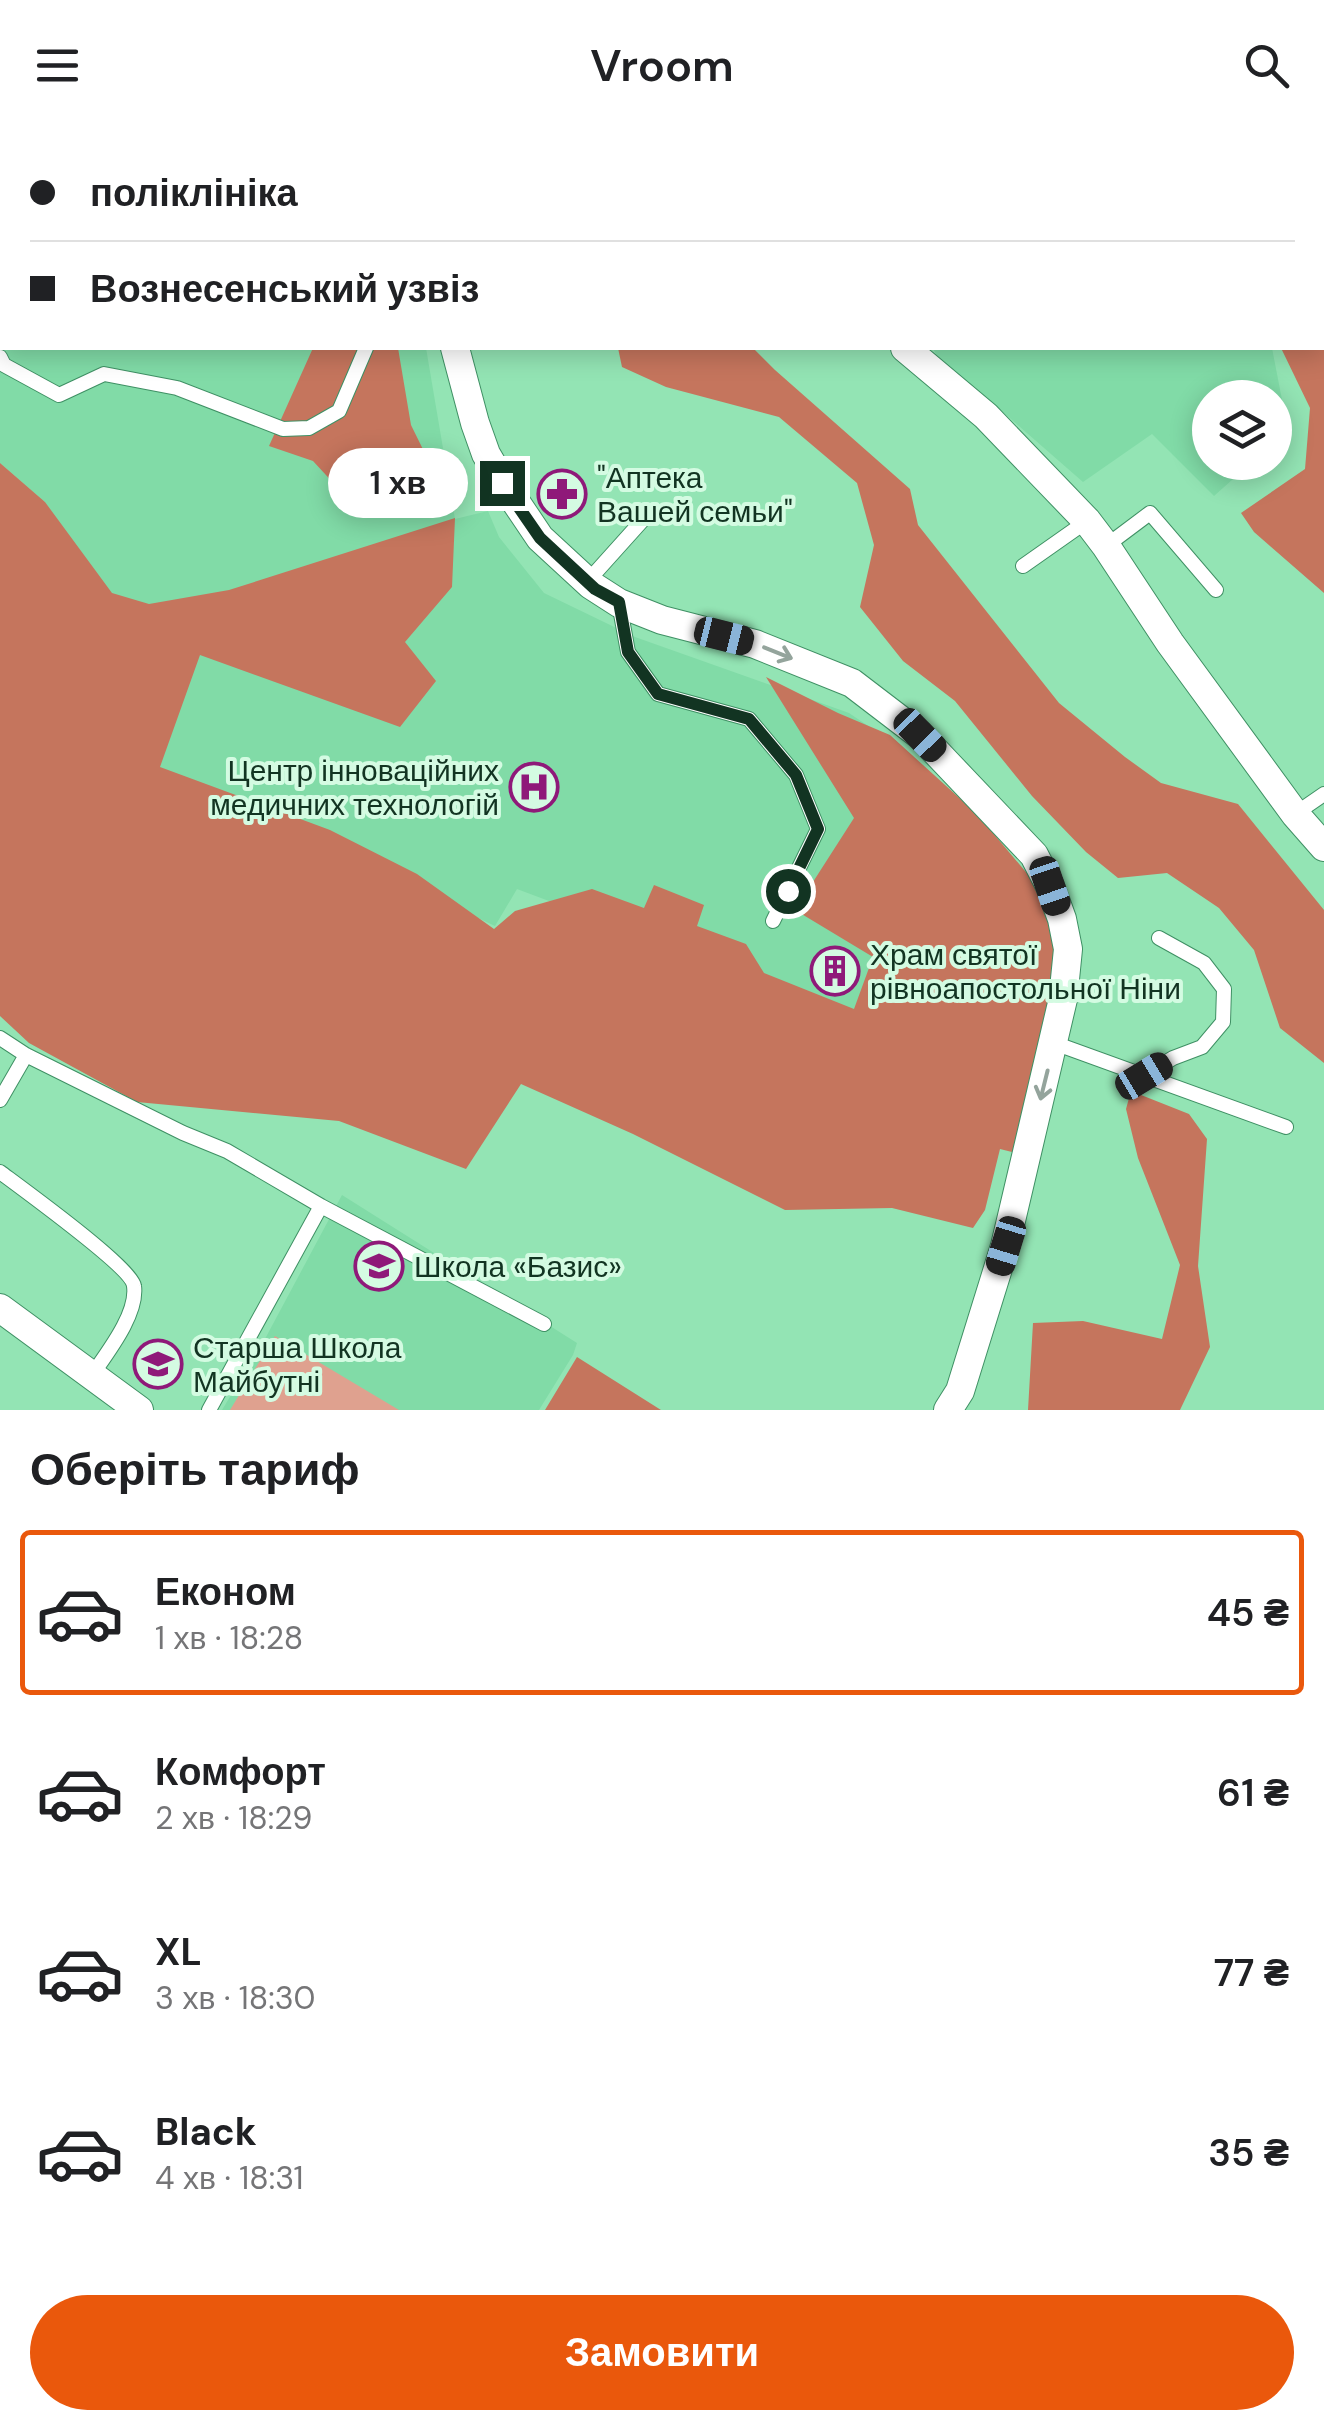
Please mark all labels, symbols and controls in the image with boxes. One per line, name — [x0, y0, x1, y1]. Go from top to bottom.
text: Vroom — [590, 36, 734, 95]
icon: menu — [30, 38, 85, 93]
icon: search — [1239, 38, 1294, 93]
text: поліклініка — [90, 168, 298, 218]
text: Вознесенський узвіз — [90, 264, 479, 314]
map controls — [1192, 380, 1292, 480]
button: layers — [1192, 380, 1292, 480]
callout: 1 хв — [327, 448, 467, 518]
place label: "Аптека Вашей семьи" — [597, 458, 793, 531]
route end — [480, 461, 525, 506]
text: 1 хв — [370, 462, 426, 504]
pharmacy icon: "Аптека Вашей семьи" — [536, 468, 588, 520]
car — [691, 614, 757, 658]
one-way arrow — [763, 646, 793, 664]
car — [888, 703, 952, 767]
place label: Центр інноваційних медичних технологій — [210, 751, 499, 824]
hospital icon: Центр інноваційних медичних технологій — [508, 761, 560, 813]
car — [1026, 853, 1074, 919]
route start — [766, 869, 811, 914]
place label: Храм святої рівноапостольної Ніни — [870, 935, 1181, 1008]
building icon: Храм святої рівноапостольної Ніни — [809, 945, 861, 997]
car — [1111, 1048, 1177, 1104]
one-way arrow — [1034, 1068, 1052, 1100]
car — [983, 1213, 1029, 1279]
school or university icon: Школа «Базис» — [353, 1240, 405, 1292]
place label: Школа «Базис» — [414, 1247, 622, 1286]
place label: Старша Школа Майбутні — [193, 1328, 402, 1401]
school or university icon: Старша Школа Майбутні — [132, 1338, 184, 1390]
text: Оберіть тариф — [30, 1440, 360, 1499]
text: Економ — [155, 1567, 296, 1617]
icon: car — [35, 1568, 125, 1658]
text: 45 ₴ — [1207, 1588, 1289, 1638]
text: 1 хв · 18:28 — [155, 1617, 303, 1659]
text: Комфорт — [155, 1747, 326, 1797]
icon: car — [35, 1748, 125, 1838]
text: 61 ₴ — [1217, 1768, 1289, 1818]
text: 2 хв · 18:29 — [155, 1797, 312, 1839]
text: XL — [155, 1927, 202, 1977]
icon: car — [35, 1928, 125, 2018]
text: 77 ₴ — [1214, 1948, 1289, 1998]
text: 3 хв · 18:30 — [155, 1977, 316, 2019]
text: Black — [155, 2107, 257, 2157]
icon: car — [35, 2108, 125, 2198]
text: 35 ₴ — [1208, 2128, 1289, 2178]
text: 4 хв · 18:31 — [155, 2157, 304, 2199]
button: Замовити — [30, 2295, 1294, 2410]

